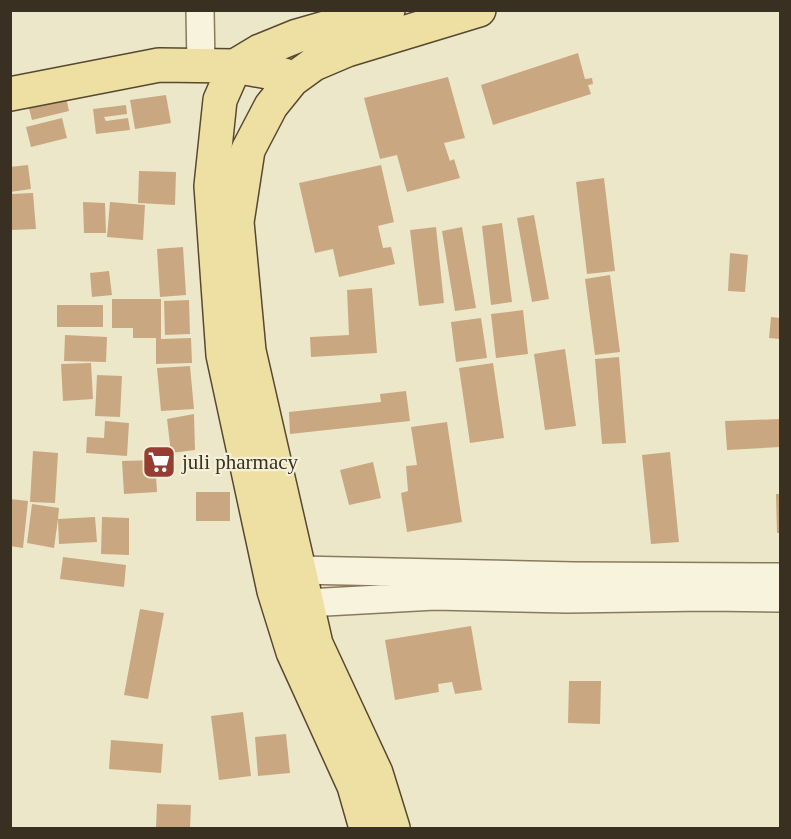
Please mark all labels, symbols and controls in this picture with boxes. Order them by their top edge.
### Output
supermarket icon: juli pharmacy [141,444,177,480]
place label: juli pharmacy [181,450,299,474]

